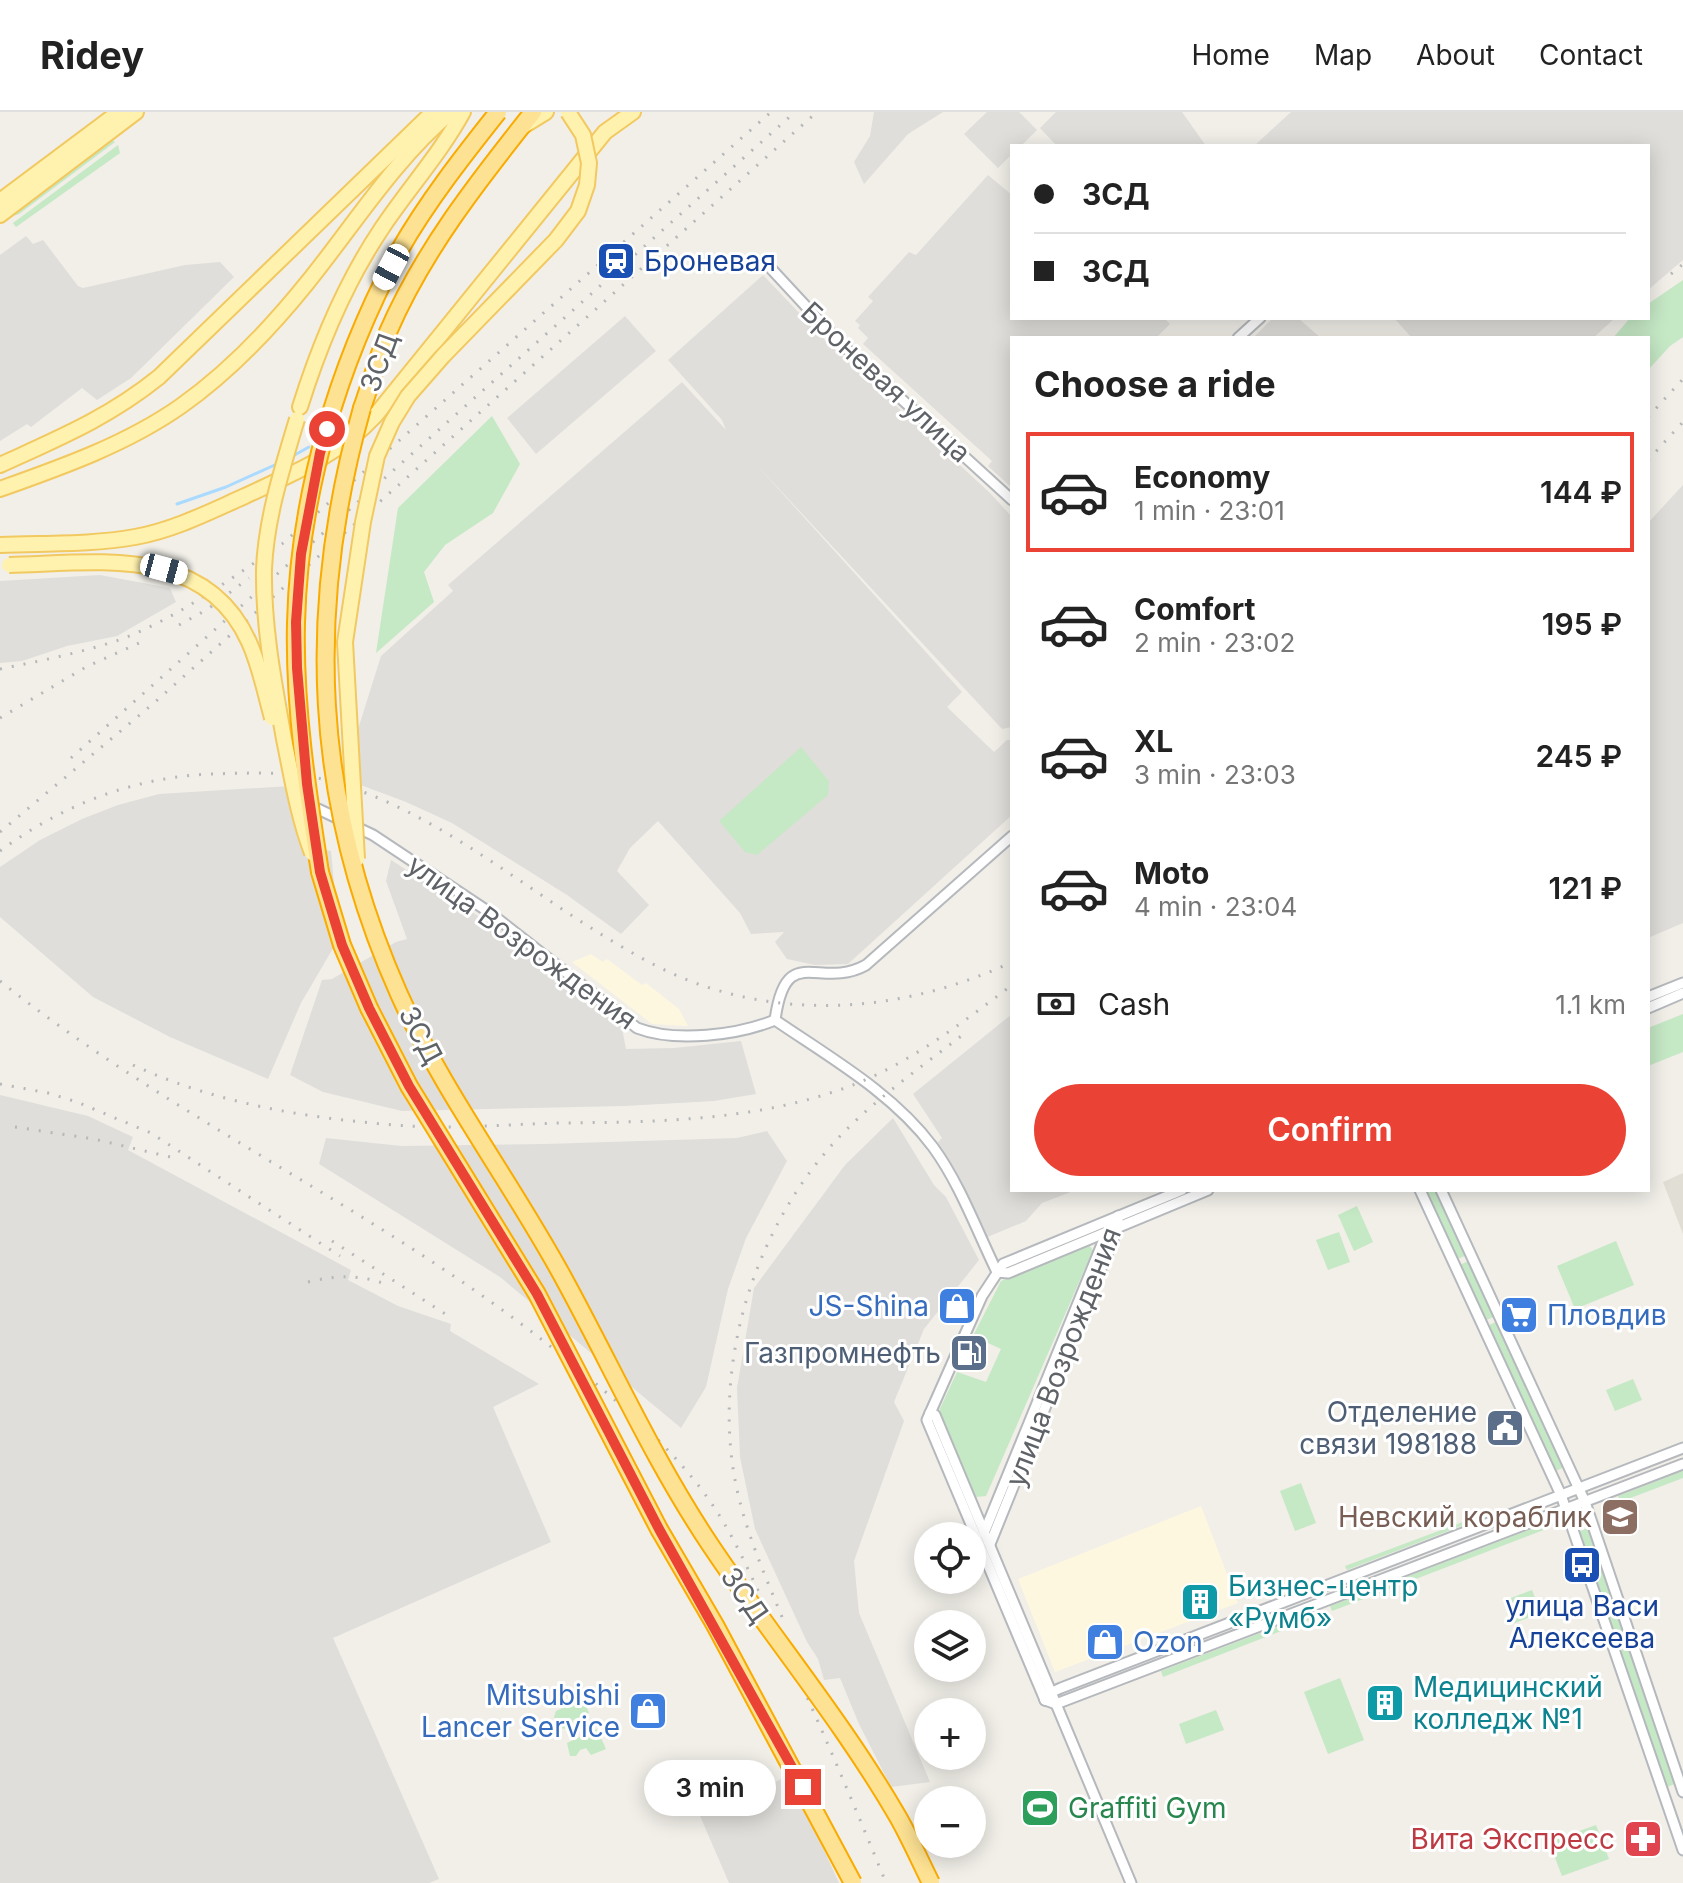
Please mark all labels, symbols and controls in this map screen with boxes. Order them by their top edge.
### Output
text: Ridey [40,32,144,78]
text: Home [1191,38,1270,72]
text: Map [1314,38,1372,72]
text: About [1416,38,1495,72]
text: Contact [1539,38,1643,72]
text: ЗСД [1082,176,1150,212]
car [369,240,413,294]
station icon: Броневая [595,240,637,282]
place label: Броневая [644,244,776,278]
text: ЗСД [1082,253,1150,289]
street label: Броневая улица [794,295,978,469]
street label: ЗСД [353,328,405,396]
text: Choose a ride [1034,362,1276,406]
route start [309,411,345,447]
icon: car [1038,456,1110,528]
text: Economy [1134,459,1270,495]
text: 144 ₽ [1540,474,1622,510]
text: 1 min · 23:01 [1134,495,1285,526]
car [138,551,190,587]
icon: car [1038,588,1110,660]
text: Comfort [1134,591,1255,627]
text: 195 ₽ [1542,606,1622,642]
text: 2 min · 23:02 [1134,627,1295,658]
icon: car [1038,720,1110,792]
text: XL [1134,723,1173,759]
text: 245 ₽ [1536,738,1622,774]
text: 3 min · 23:03 [1134,759,1296,790]
street label: улица Возрождения [401,847,643,1037]
icon: car [1038,852,1110,924]
text: Moto [1134,855,1209,891]
text: 121 ₽ [1549,870,1622,906]
text: 4 min · 23:04 [1134,891,1297,922]
icon: cash [1034,982,1078,1026]
text: Cash [1098,986,1170,1022]
text: 1.1 km [1555,989,1626,1020]
street label: ЗСД [392,1000,450,1070]
button: Confirm [1034,1084,1626,1176]
street label: улица Возрождения [998,1223,1128,1491]
shop icon: JS-Shina [936,1285,978,1327]
place label: JS-Shina [809,1289,929,1323]
supermarket icon: Пловдив [1498,1294,1540,1336]
place label: Пловдив [1547,1298,1666,1332]
fuel station icon: Газпромнефть [948,1332,990,1374]
place label: Газпромнефть [744,1336,941,1370]
place label: Отделение связи 198188 [1299,1395,1477,1461]
public building icon: Отделение связи 198188 [1484,1407,1526,1449]
school or university icon: Невский кораблик [1599,1496,1641,1538]
place label: Невский кораблик [1338,1500,1592,1534]
map controls [914,1522,986,1858]
button: locate [914,1522,986,1594]
bus stop icon: улица Васи Алексеева [1561,1544,1603,1586]
street label: ЗСД [714,1560,776,1630]
place label: Бизнес-центр «Румб» [1228,1569,1418,1635]
building icon: Бизнес-центр «Румб» [1179,1581,1221,1623]
place label: улица Васи Алексеева [1505,1589,1659,1655]
button: layers [914,1610,986,1682]
shop icon: Ozon [1084,1621,1126,1663]
place label: Ozon [1133,1625,1203,1659]
place label: Медицинский колледж №1 [1413,1670,1603,1736]
place label: Mitsubishi Lancer Service [421,1678,620,1744]
building icon: Медицинский колледж №1 [1364,1682,1406,1724]
shop icon: Mitsubishi Lancer Service [627,1690,669,1732]
button: + [914,1698,986,1770]
callout: 3 min [643,1759,775,1815]
route end [785,1769,821,1805]
text: 3 min [675,1772,745,1803]
button: − [914,1786,986,1858]
sports icon: Graffiti Gym [1019,1787,1061,1829]
place label: Graffiti Gym [1068,1791,1227,1825]
pharmacy icon: Вита Экспресс [1622,1818,1664,1860]
place label: Вита Экспресс [1411,1822,1615,1856]

